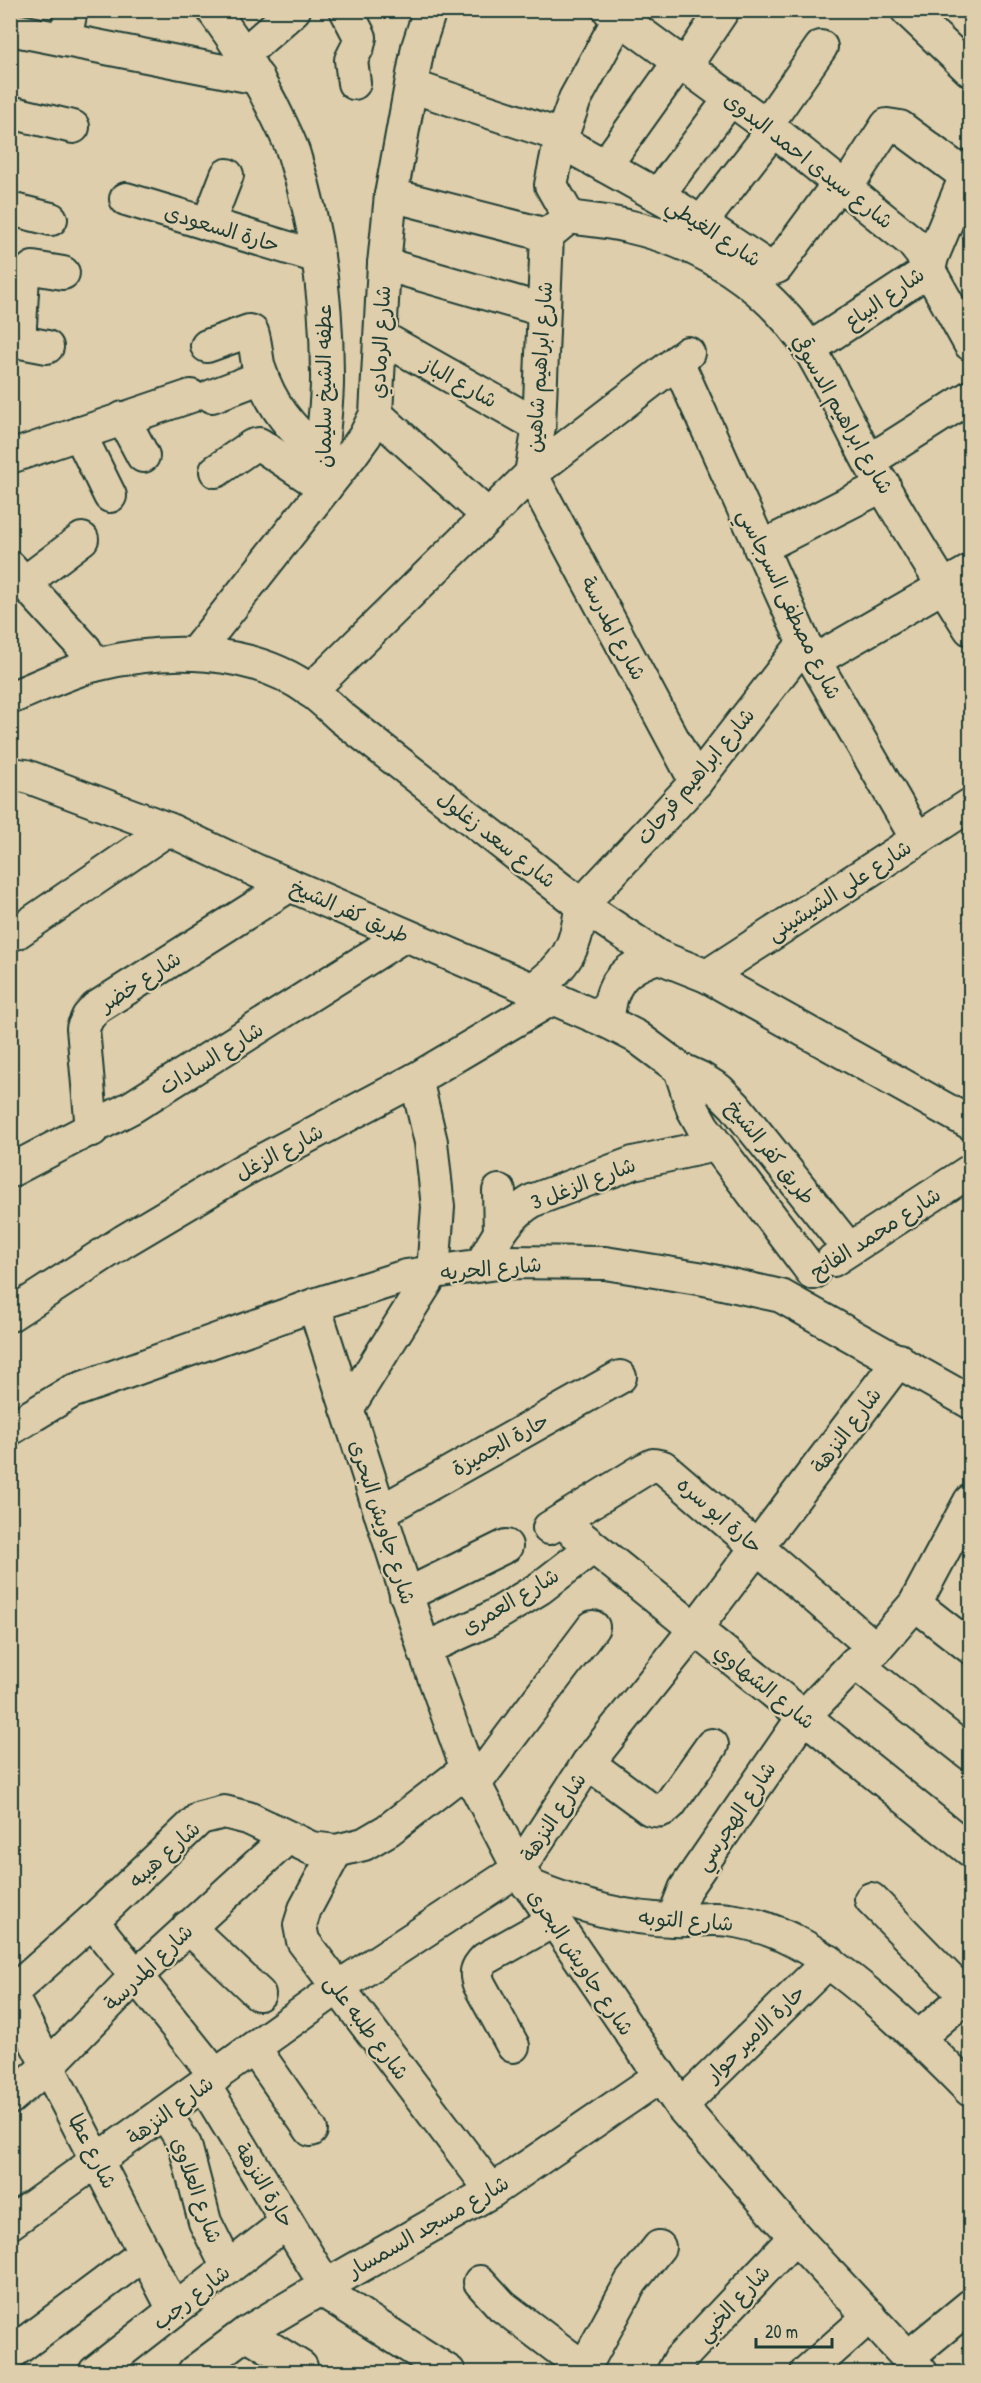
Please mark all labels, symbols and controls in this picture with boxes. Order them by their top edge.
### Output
street label: شارع سيدى احمد البدوى [718,85,900,236]
street label: شارع الغيطي [658,190,767,278]
street label: حارة السعودى [161,197,283,259]
street label: شارع البياع [838,260,931,337]
street label: شارع ابراهيم شاهين [519,280,561,454]
street label: شارع الرمادي [363,285,398,399]
street label: عطفه الشيخ سليمان [309,304,338,468]
street label: شارع ابراهيم الدسوقي [784,329,901,500]
street label: شارع الباز [415,349,503,415]
street label: شارع مصطفى السرجاسي [727,504,849,707]
street label: شارع المدرسة [574,571,654,686]
street label: شارع ابراهيم فرحات [629,701,763,852]
street label: شارع سعد زغلول [431,783,562,895]
street label: شارع على الشيشينى [761,832,917,948]
street label: طريق كفر الشيخ [286,872,414,950]
street label: شارع خضر [92,944,187,1020]
street label: شارع السادات [153,1014,269,1102]
street label: طريق كفر الشيخ [720,1093,822,1211]
street label: شارع الزغل [230,1117,329,1188]
street label: شارع الزغل 3 [526,1150,640,1217]
street label: شارع محمد الفاتح [804,1180,947,1287]
street label: شارع الحريه [439,1249,543,1288]
street label: شارع النزهة [804,1381,889,1480]
street label: حارة الجميزة [446,1405,554,1483]
street label: شارع جاويش البحرى [342,1436,423,1608]
street label: حارة ابو سره [671,1470,769,1560]
street label: شارع العمرى [456,1560,565,1642]
street label: شارع الشهاوي [708,1636,822,1736]
street label: شارع الهجرسي [688,1755,787,1879]
street label: شارع النزهة [513,1767,594,1868]
street label: شارع هيبه [122,1814,207,1895]
street label: شارع جاويش البحرى [520,1883,641,2042]
street label: شارع التوبه [637,1902,735,1939]
street label: شارع المدرسة [97,1917,200,2018]
street label: شارع طلبه على [317,1968,416,2086]
street label: حارة الامير حوار [697,1978,811,2089]
street label: شارع النزهة [121,2069,220,2152]
street label: شارع عطا [61,2108,124,2194]
street label: شارع العلاوي [163,2133,230,2247]
street label: حارة النزهة [228,2137,302,2233]
street label: شارع مسجد السمسار [340,2168,515,2286]
street label: شارع رجب [146,2257,236,2337]
street label: شارع الخبي [690,2258,780,2351]
scale bar [756,2311,832,2349]
text: 20 m [765,2319,798,2344]

